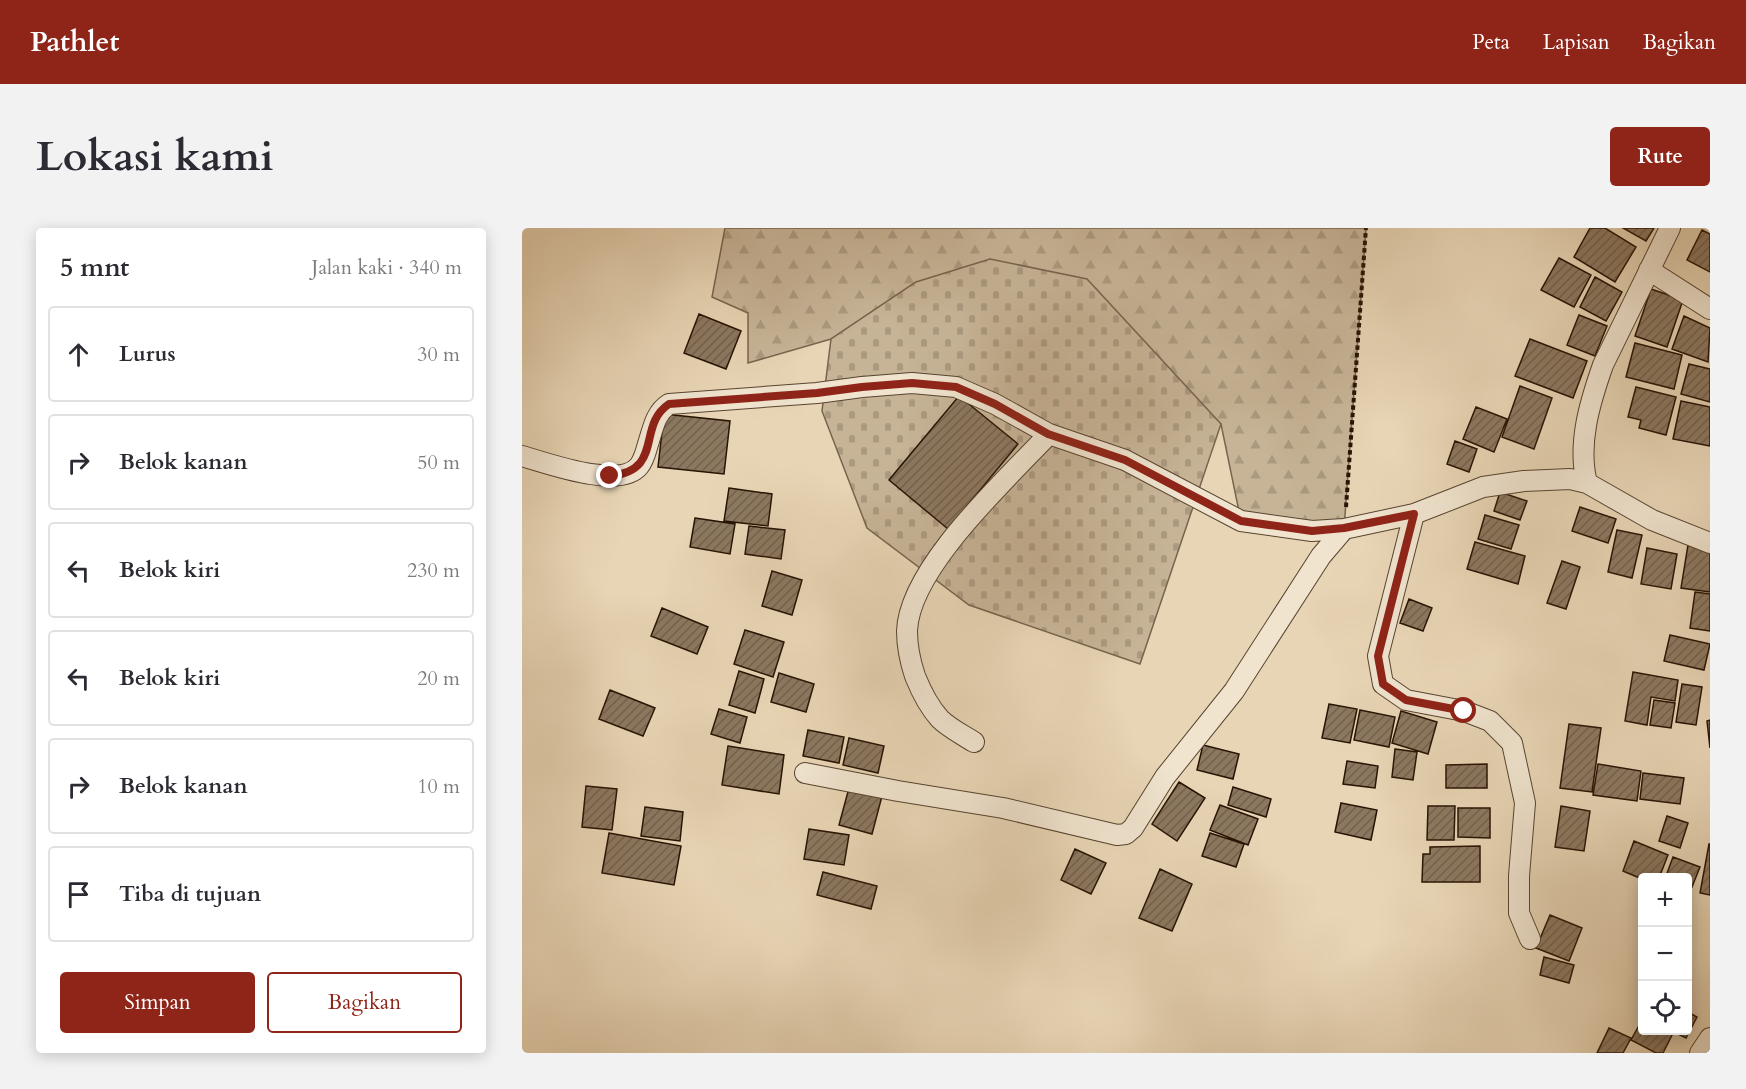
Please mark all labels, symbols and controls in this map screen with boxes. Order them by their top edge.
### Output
text: Pathlet [30,23,119,61]
text: Peta [1472,28,1510,57]
text: Lapisan [1543,28,1610,57]
text: Bagikan [1643,28,1716,57]
button: Rute [1610,127,1710,186]
text: Lokasi kami [36,128,274,185]
text: 5 mnt [60,250,129,285]
text: Jalan kaki · 340 m [312,254,462,281]
icon: ahead [62,338,95,371]
text: Lurus [119,339,176,369]
text: 30 m [417,341,460,368]
icon: right [62,446,95,479]
text: Belok kanan [119,447,248,477]
text: 50 m [417,449,460,476]
route end [596,462,622,488]
icon: left [62,554,95,587]
text: Belok kiri [119,555,220,585]
text: 230 m [407,557,460,584]
icon: left [62,662,95,695]
text: Belok kiri [119,663,220,693]
text: 20 m [417,665,460,692]
route start [1450,697,1476,723]
icon: right [62,770,95,803]
text: Belok kanan [119,771,248,801]
text: 10 m [417,773,460,800]
map controls [1638,873,1692,1035]
button: + [1638,873,1692,927]
icon: arrive [62,878,95,911]
text: Tiba di tujuan [119,879,261,909]
button: − [1638,927,1692,981]
button: Simpan [60,972,255,1033]
button: Bagikan [267,972,462,1033]
button: locate [1638,981,1692,1035]

